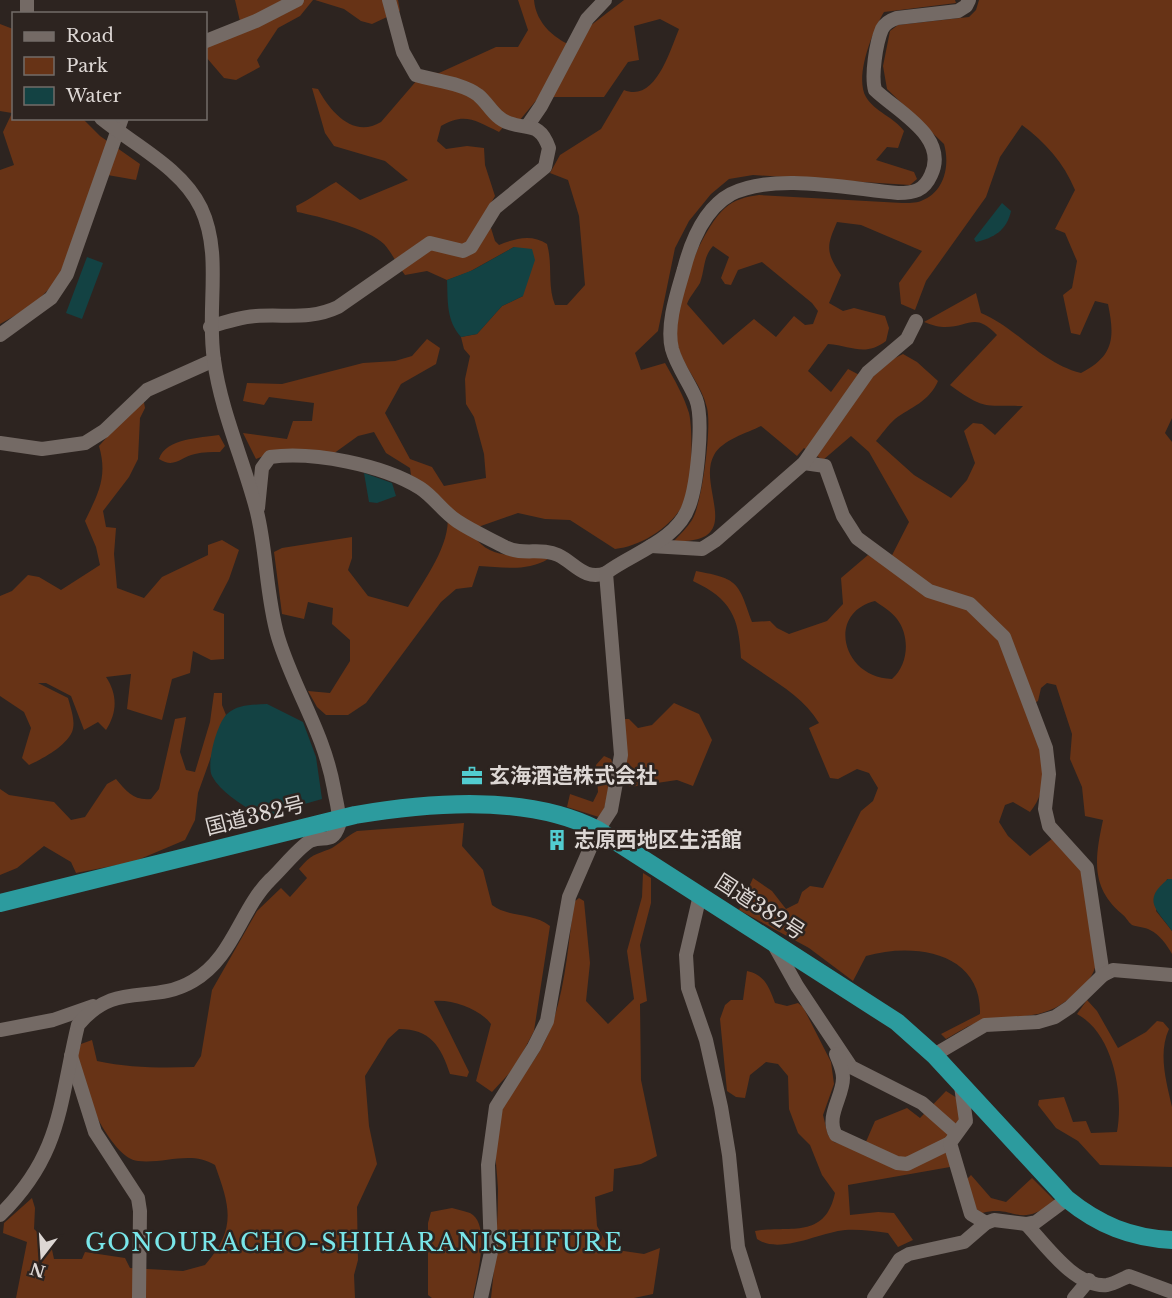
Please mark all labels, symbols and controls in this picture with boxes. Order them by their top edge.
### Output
legend [12,12,207,120]
text: Road [66,25,114,47]
text: Park [66,55,108,77]
text: Water [65,85,122,107]
place label: 玄海酒造株式会社 [489,763,657,789]
office icon: 玄海酒造株式会社 [460,764,484,788]
street label: 国道382号 [203,791,307,841]
place label: 志原西地区生活館 [574,827,742,853]
building icon: 志原西地区生活館 [545,828,569,852]
street label: 国道382号 [710,868,810,946]
north arrow [12,1226,72,1286]
district label: GONOURACHO-SHIHARANISHIFURE [85,1228,623,1257]
text: N [27,1259,48,1282]

